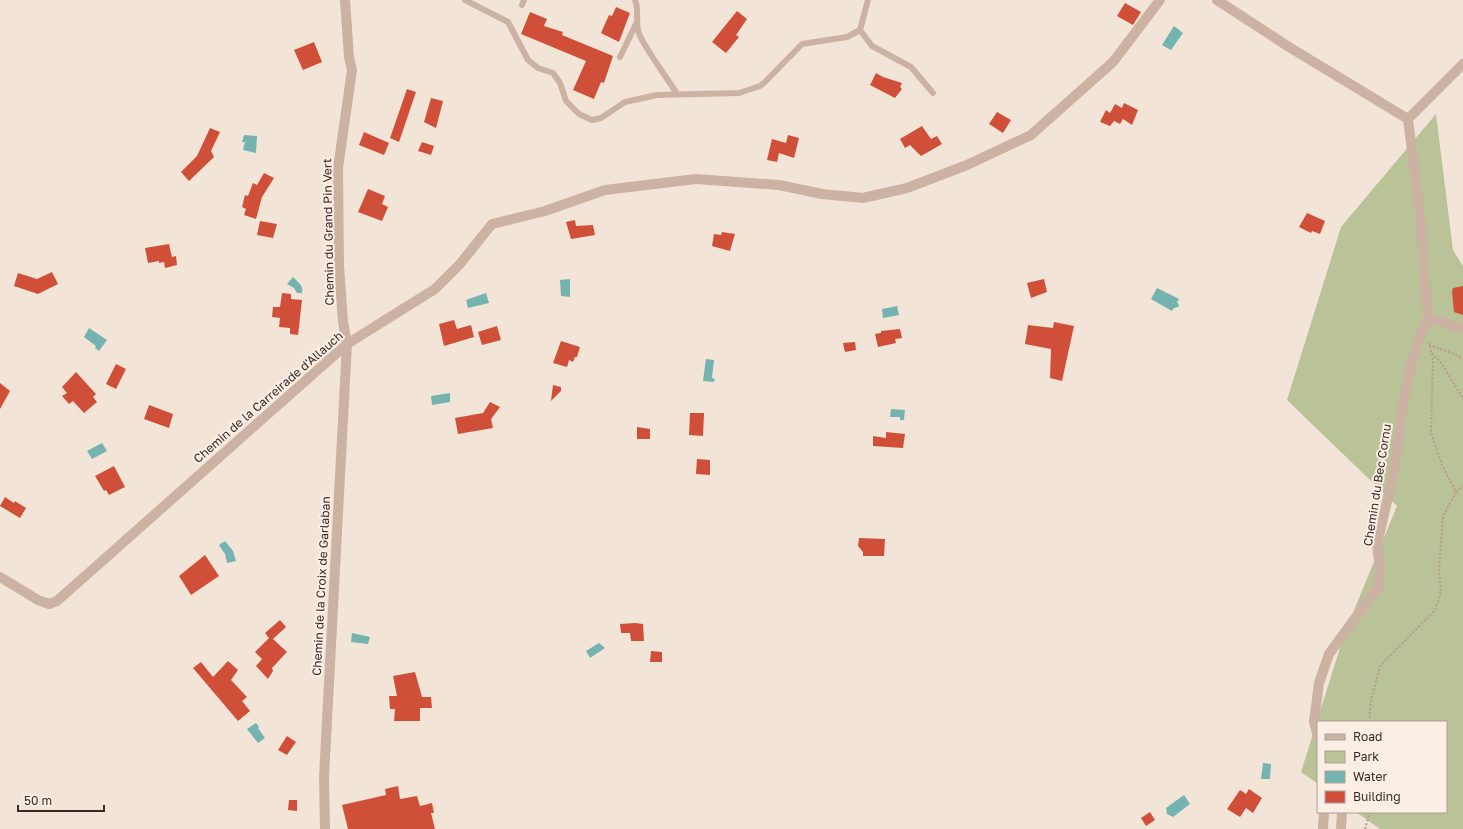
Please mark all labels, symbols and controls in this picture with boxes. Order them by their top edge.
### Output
street label: Chemin du Grand Pin Vert [319,158,337,306]
street label: Chemin de la Carreirade d'Allauch [190,328,346,466]
street label: Chemin du Bec Cornu [1360,423,1394,547]
street label: Chemin de la Croix de Garlaban [309,496,333,676]
legend [1317,721,1447,813]
text: Road [1353,729,1382,744]
text: Park [1353,749,1379,764]
text: Water [1353,769,1387,784]
scale bar [18,787,104,813]
text: Building [1353,789,1401,804]
text: 50 m [24,793,52,808]

